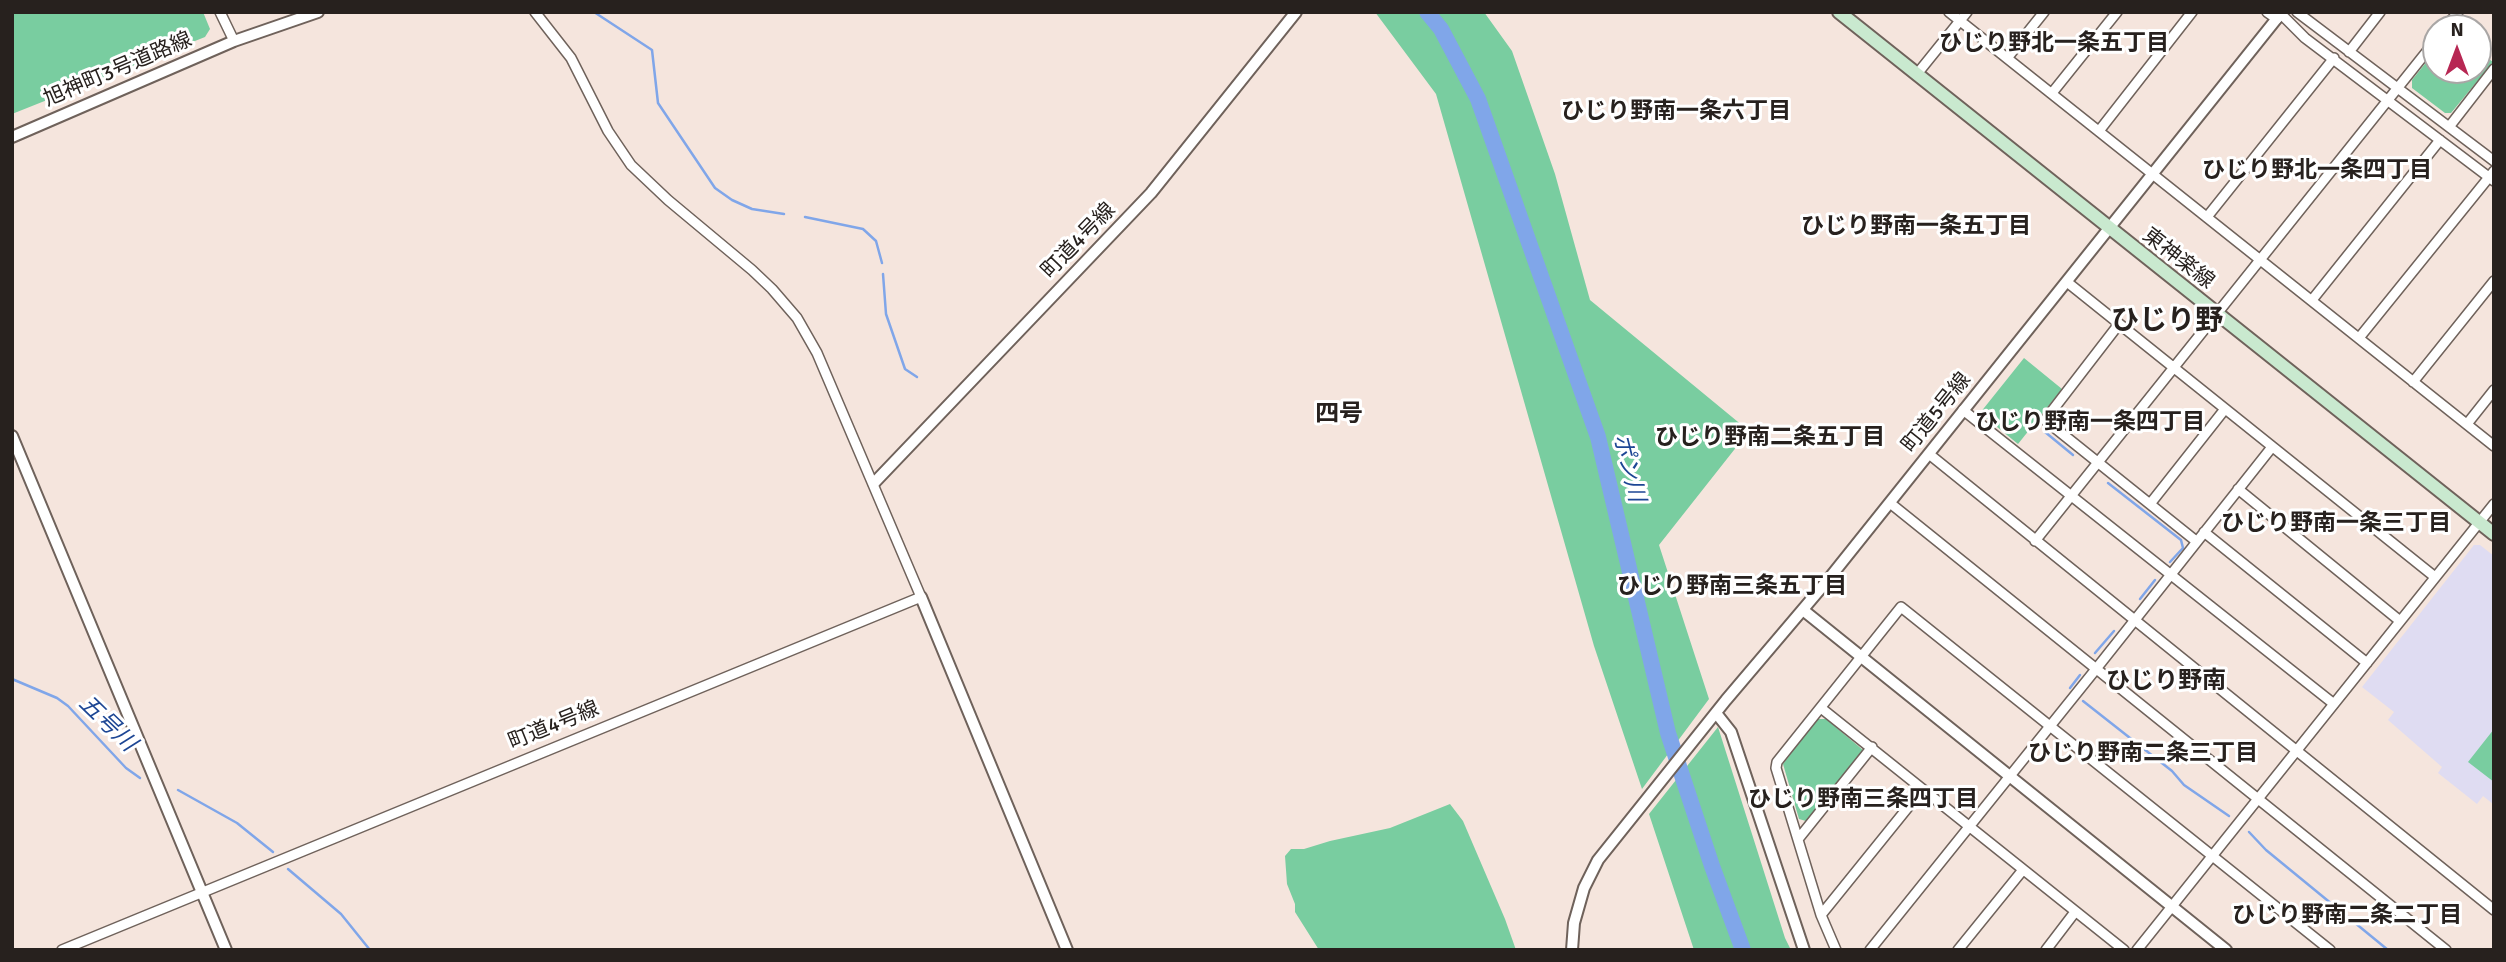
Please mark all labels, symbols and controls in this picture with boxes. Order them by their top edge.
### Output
north arrow [2422,14,2492,84]
text: N [2450,18,2464,42]
street label: 旭神町3号道路線 [40,27,196,113]
district label: ひじり野北一条五丁目 [1939,30,2169,58]
district label: ひじり野南一条六丁目 [1561,98,1791,126]
district label: ひじり野北一条四丁目 [2202,157,2432,185]
street label: 町道4号線 [1037,198,1121,284]
district label: ひじり野南一条五丁目 [1801,213,2031,241]
street label: 東神楽線 [2137,223,2219,295]
district label: ひじり野 [2111,305,2223,339]
street label: 町道5号線 [1897,368,1977,458]
district label: 四号 [1315,401,1363,429]
district label: ひじり野南一条四丁目 [1975,409,2205,437]
district label: ひじり野南二条五丁目 [1655,424,1885,452]
water label: ポン川 [1606,431,1650,505]
district label: ひじり野南一条三丁目 [2221,510,2451,538]
district label: ひじり野南三条五丁目 [1617,573,1847,601]
district label: ひじり野南 [2106,668,2226,696]
water label: 五号川 [73,690,141,758]
street label: 町道4号線 [505,696,603,756]
district label: ひじり野南二条三丁目 [2028,740,2258,768]
district label: ひじり野南三条四丁目 [1748,786,1978,814]
district label: ひじり野南二条二丁目 [2232,902,2462,930]

